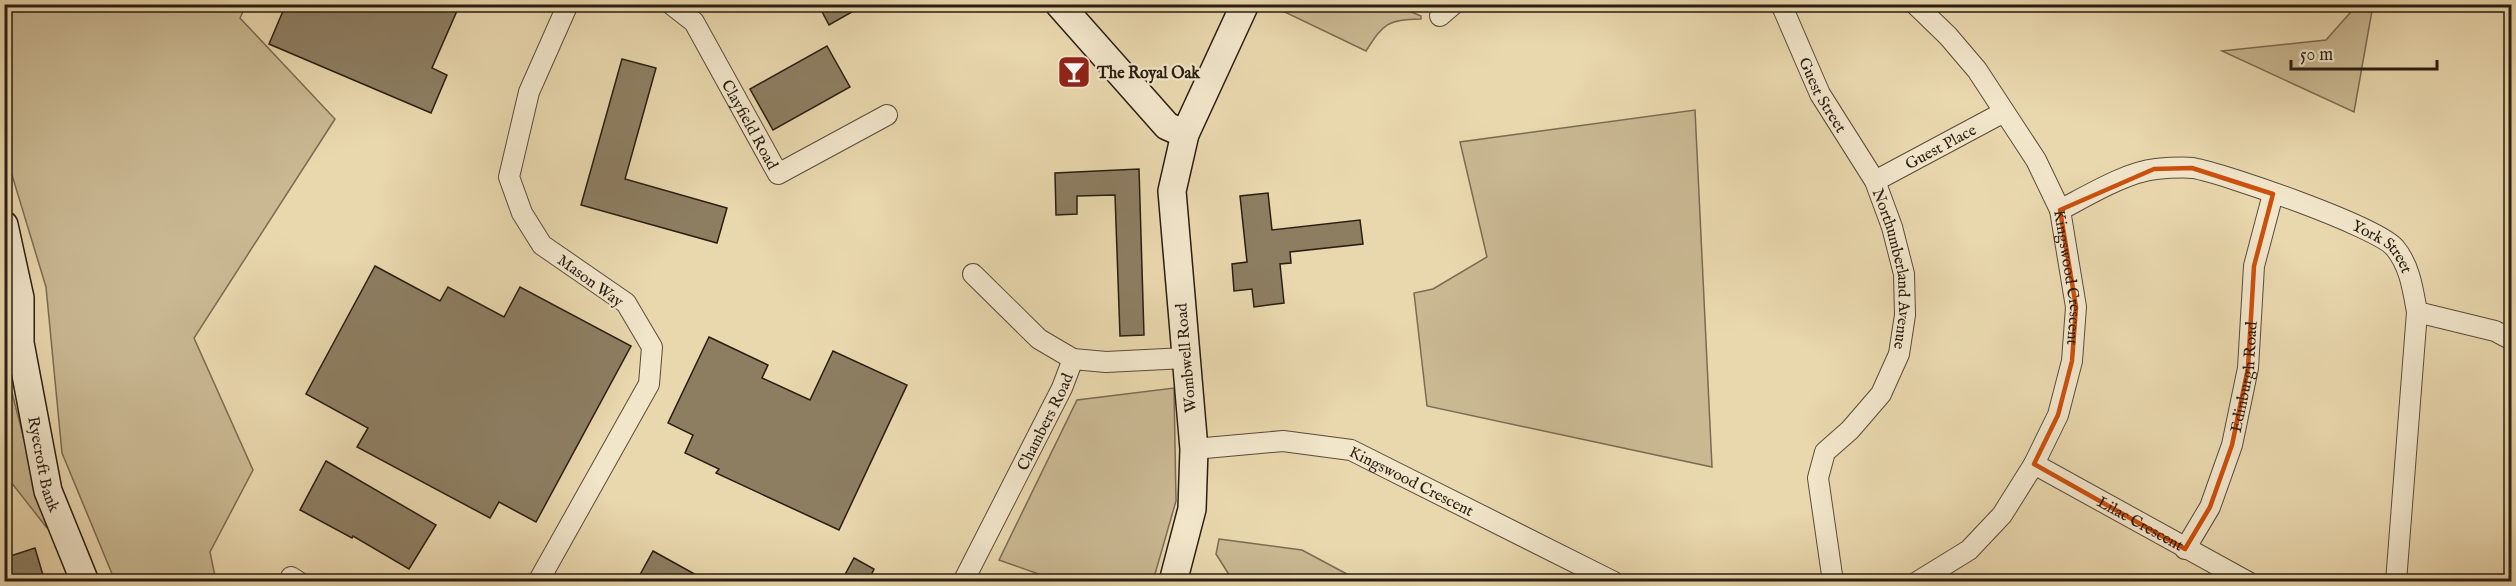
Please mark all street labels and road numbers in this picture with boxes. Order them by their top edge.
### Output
street label: Guest Street [1793,55,1850,137]
street label: Clayfield Road [716,77,782,174]
street label: Guest Place [1902,121,1980,175]
street label: Northumberland Avenue [1867,186,1913,351]
street label: Kingswood Crescent [2048,209,2084,346]
street label: York Street [2348,217,2416,277]
street label: Mason Way [553,251,627,312]
street label: Wombwell Road [1172,302,1202,413]
street label: Edinburgh Road [2227,320,2263,434]
street label: Chambers Road [1014,370,1079,474]
street label: Ryecroft Bank [22,415,64,516]
street label: Kingswood Crescent [1345,443,1477,522]
street label: Lilac Crescent [2093,493,2187,557]

